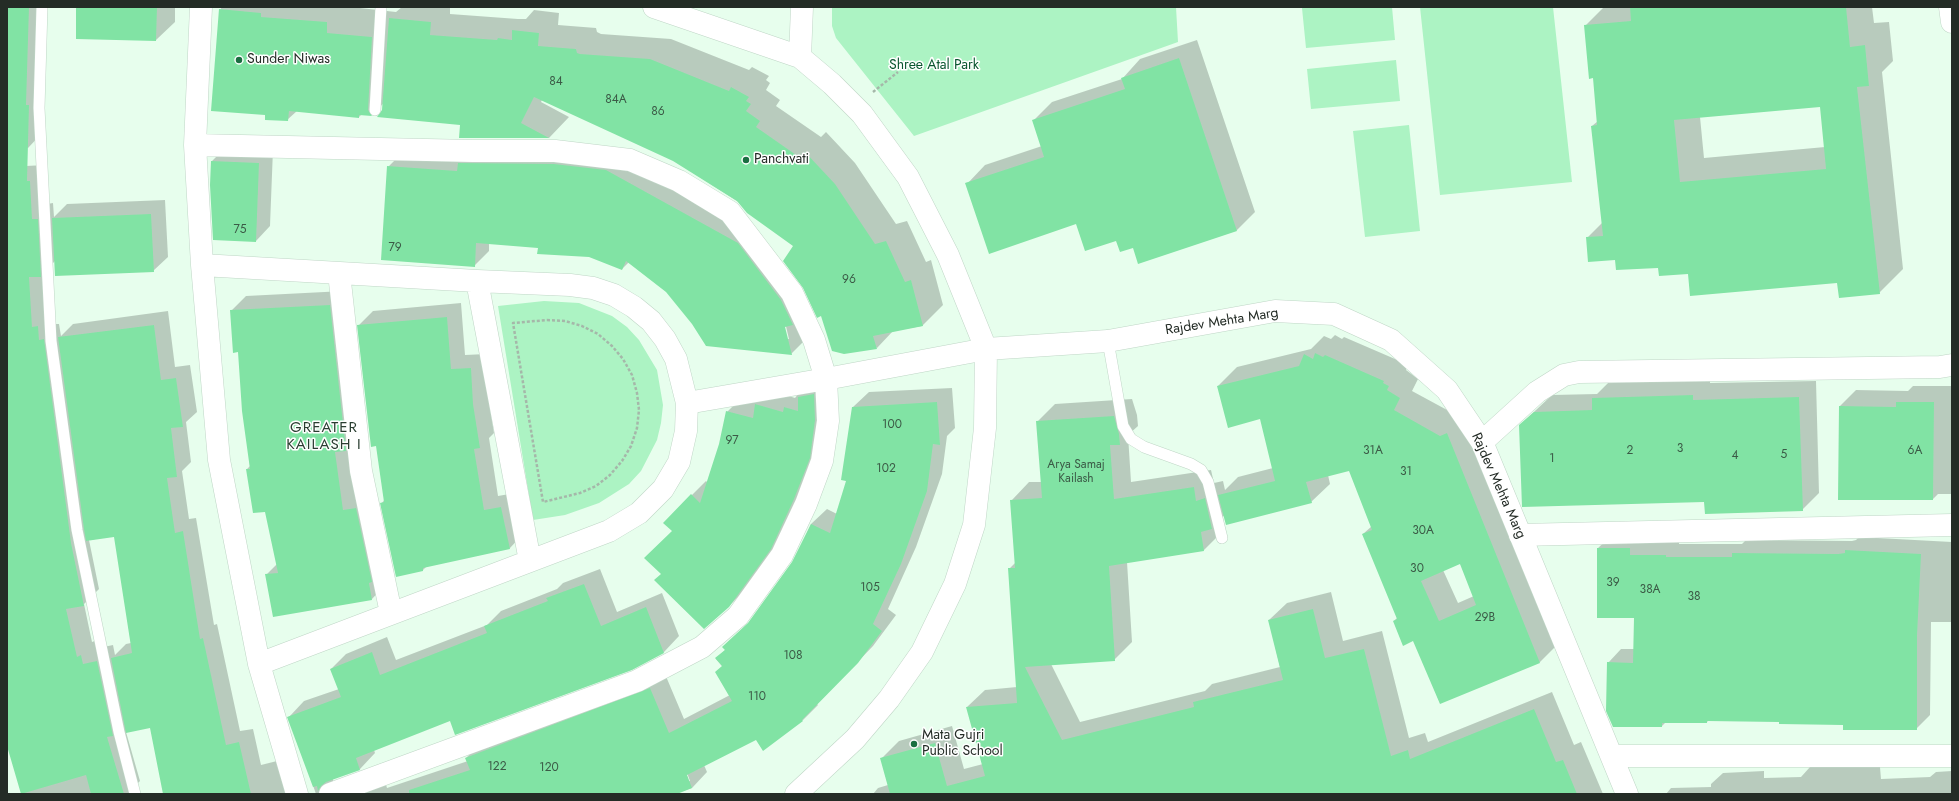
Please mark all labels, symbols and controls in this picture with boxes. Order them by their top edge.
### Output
place label: Sunder Niwas [247,52,330,68]
marker: Sunder Niwas [234,55,244,65]
park label: Shree Atal Park [889,58,979,74]
house number: 84 [549,75,563,89]
house number: 84A [605,93,627,107]
house number: 86 [651,105,665,119]
place label: Panchvati [754,152,809,168]
marker: Panchvati [741,155,751,165]
house number: 75 [233,223,247,237]
house number: 79 [388,241,402,255]
house number: 96 [842,273,856,287]
street label: Rajdev Mehta Marg [1164,305,1280,339]
house number: 100 [882,418,902,432]
district label: GREATER KAILASH I [286,419,362,454]
street label: Rajdev Mehta Marg [1467,430,1529,542]
house number: 97 [726,434,738,448]
house number: 3 [1677,442,1683,456]
house number: 31A [1363,444,1383,458]
house number: 2 [1627,444,1633,458]
house number: 6A [1908,444,1922,458]
house number: 5 [1781,448,1787,462]
house number: 4 [1732,449,1738,463]
house number: 1 [1549,452,1555,466]
house number: Arya Samaj Kailash [1047,458,1105,486]
house number: 102 [876,462,896,476]
house number: 31 [1400,465,1412,479]
house number: 30A [1412,524,1434,538]
house number: 30 [1410,562,1424,576]
house number: 39 [1606,576,1620,590]
house number: 105 [860,581,880,595]
house number: 38A [1640,583,1660,597]
house number: 38 [1687,590,1701,604]
house number: 29B [1475,611,1495,625]
house number: 108 [783,649,803,663]
house number: 110 [748,690,766,704]
place label: Mata Gujri Public School [922,728,1003,760]
marker: Mata Gujri Public School [909,739,919,749]
house number: 122 [487,760,507,774]
house number: 120 [539,761,559,775]

